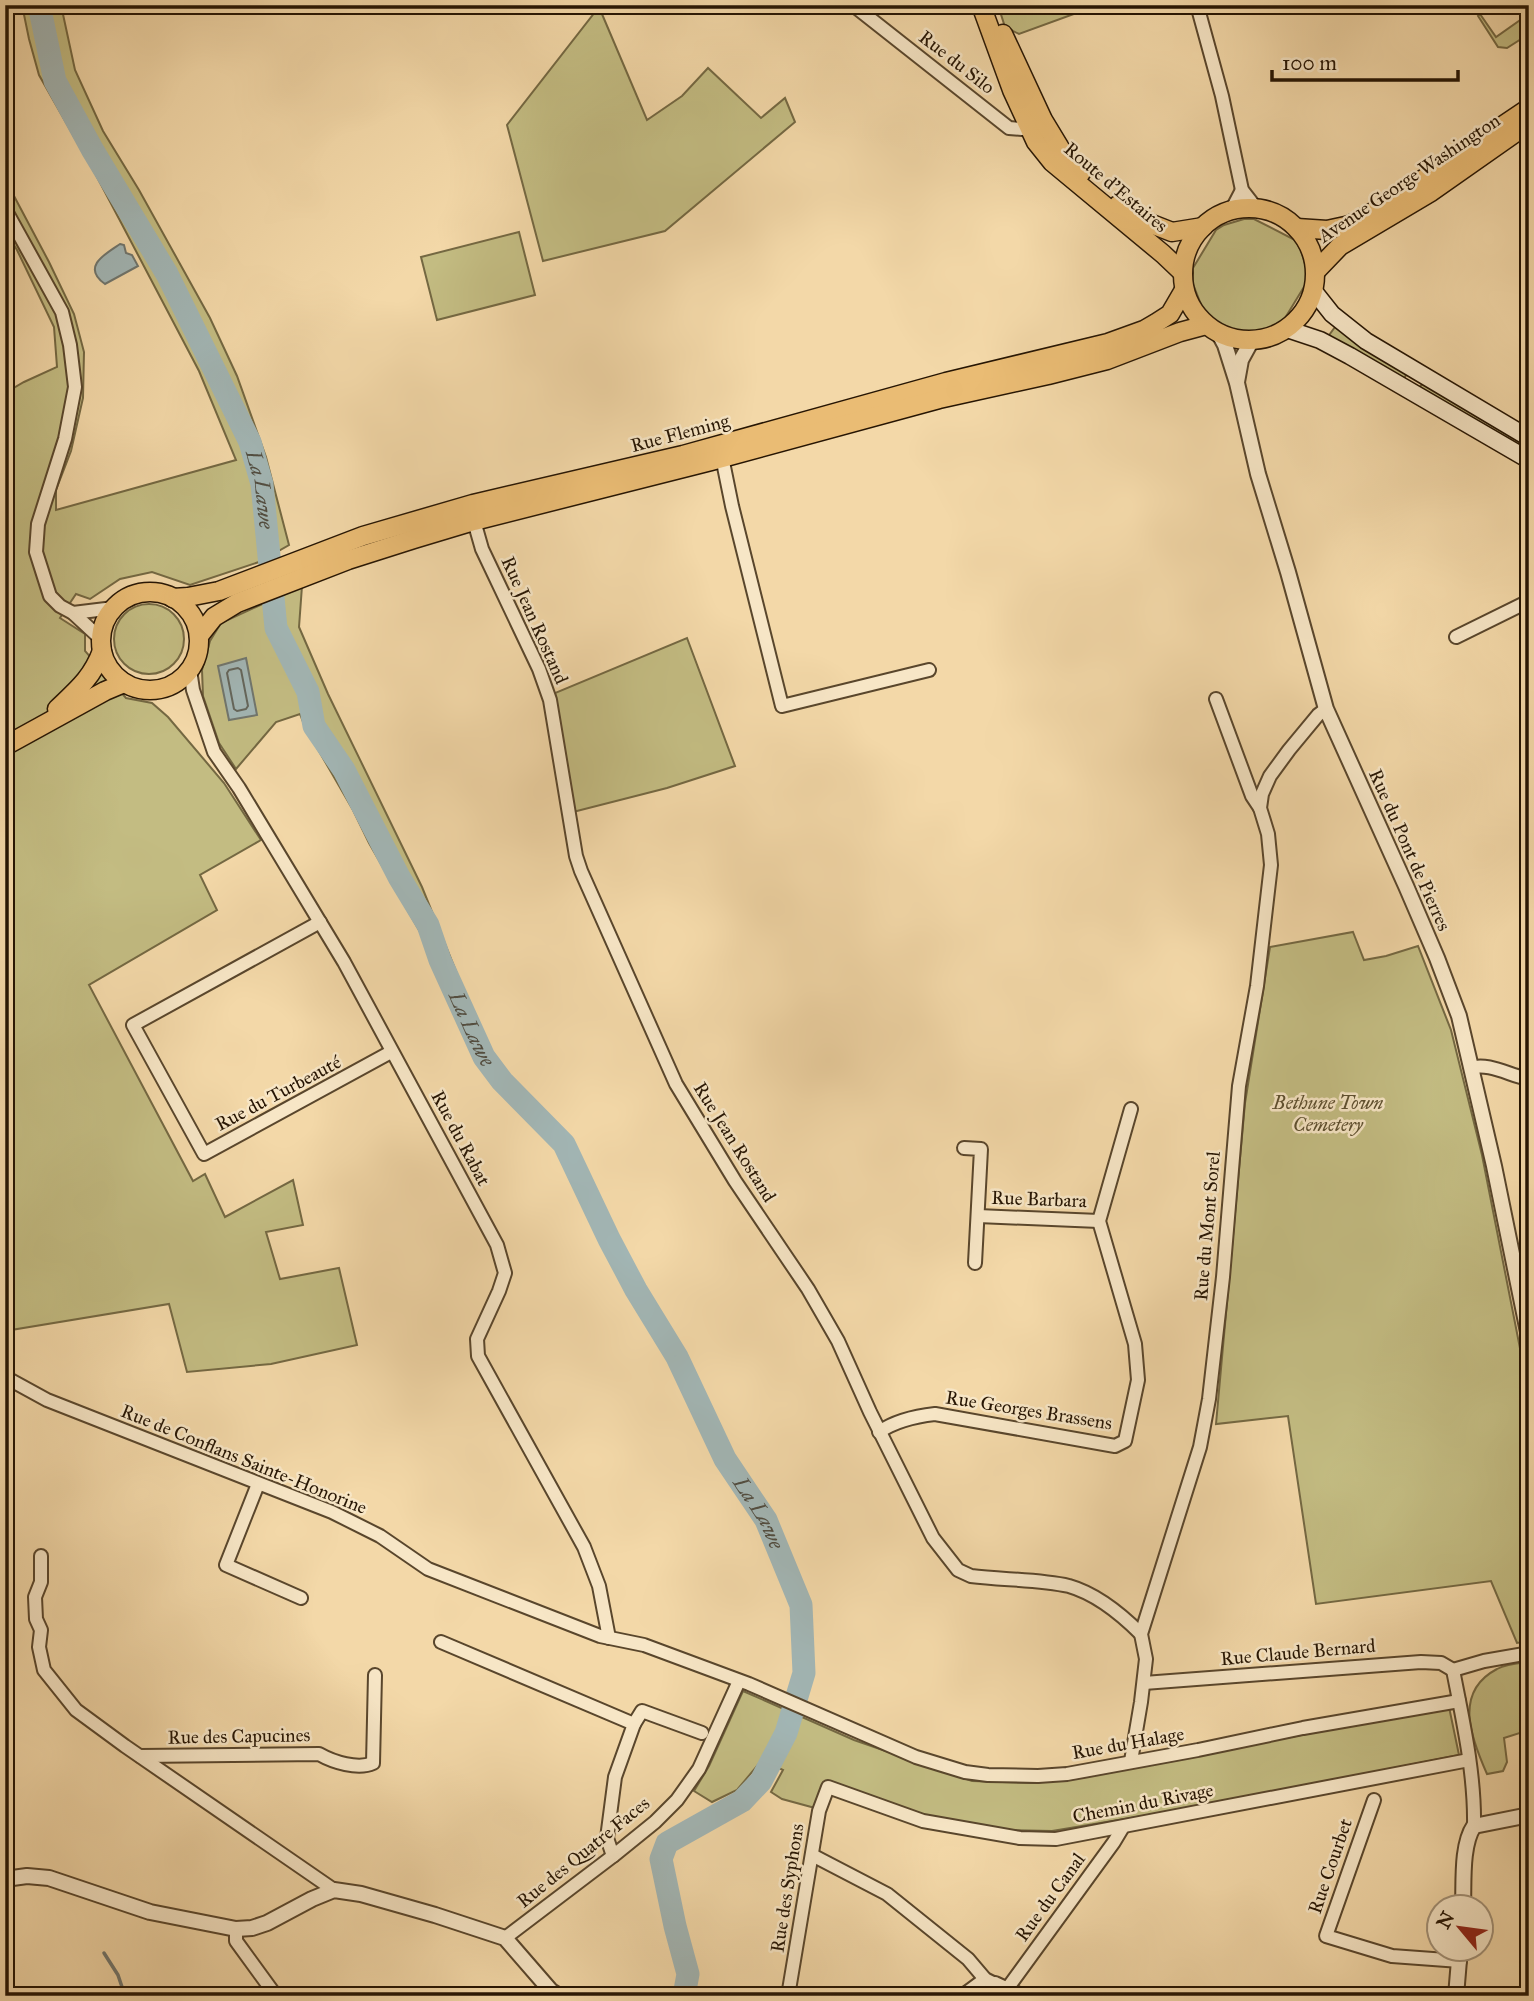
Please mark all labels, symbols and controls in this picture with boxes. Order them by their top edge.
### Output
street label: Rue du Silo [914,25,1000,99]
scale bar [1272,38,1457,82]
text: 100 m [1282,50,1337,76]
street label: Avenue George Washington [1313,109,1505,249]
street label: Route d'Estaires [1059,137,1173,237]
street label: Rue Fleming [628,409,732,458]
water label: La Lawe [240,446,279,531]
street label: Rue Jean Rostand [496,553,574,688]
street label: Rue du Pont de Pierres [1364,766,1456,935]
water label: La Lawe [443,986,501,1073]
street label: Rue du Turbeauté [211,1050,345,1136]
street label: Rue Jean Rostand [688,1078,781,1207]
street label: Rue du Rabat [426,1086,496,1190]
park label: Bethune Town Cemetery [1272,1091,1383,1136]
street label: Rue du Mont Sorel [1189,1150,1225,1302]
street label: Rue Barbara [991,1186,1088,1212]
street label: Rue Georges Brassens [944,1385,1114,1436]
street label: Rue de Conflans Sainte-Honorine [118,1399,370,1519]
water label: La Lawe [727,1471,790,1554]
street label: Rue Claude Bernard [1219,1634,1377,1670]
street label: Rue du Halage [1070,1722,1186,1765]
street label: Rue des Capucines [167,1723,311,1749]
street label: Chemin du Rivage [1071,1778,1216,1829]
street label: Rue des Quatre Faces [512,1791,654,1913]
street label: Rue Courbet [1303,1815,1357,1917]
street label: Rue des Syphons [765,1822,809,1954]
street label: Rue du Canal [1010,1848,1090,1946]
north arrow [1426,1892,1496,1962]
text: N [1432,1907,1460,1933]

